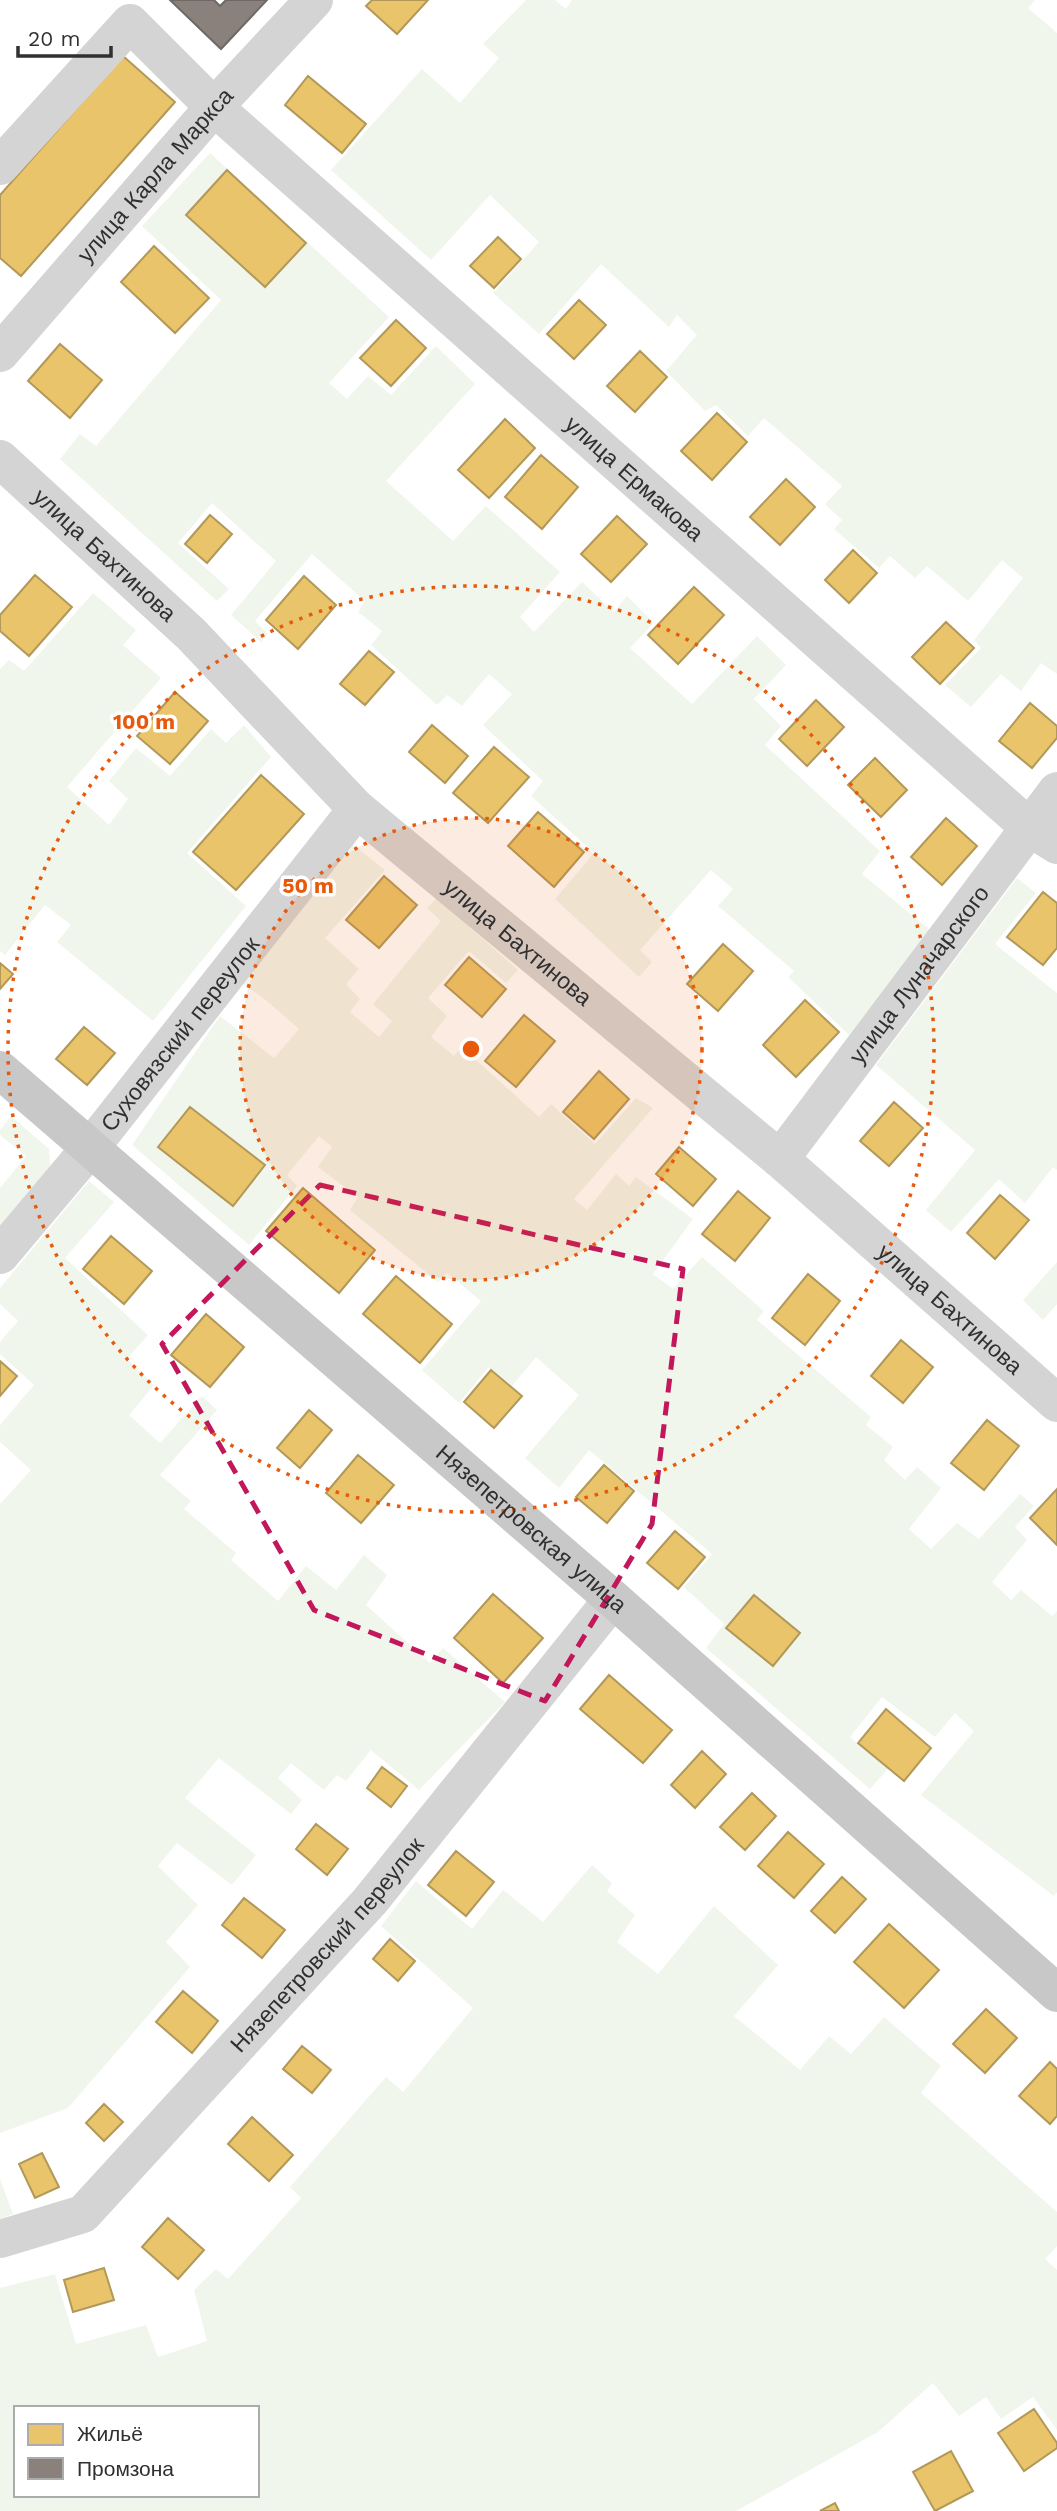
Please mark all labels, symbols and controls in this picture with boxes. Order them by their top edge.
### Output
scale bar [18,14,110,58]
text: 20 m [28,26,80,51]
street label: улица Карла Маркса [72,82,239,268]
street label: улица Ермакова [560,410,709,547]
street label: улица Бахтинова [28,483,182,627]
text: 100 m [113,709,175,734]
text: 50 m [282,873,334,898]
street label: улица Бахтинова [438,873,597,1011]
street label: улица Луначарского [843,880,995,1069]
street label: Суховязский переулок [95,931,265,1137]
centre of rings [459,1037,483,1061]
street label: улица Бахтинова [872,1238,1028,1380]
street label: Нязепетровская улица [431,1439,633,1618]
street label: Нязепетровский переулок [225,1831,430,2058]
legend [14,2406,259,2497]
text: Жильё [77,2421,143,2446]
text: Промзона [77,2456,174,2481]

